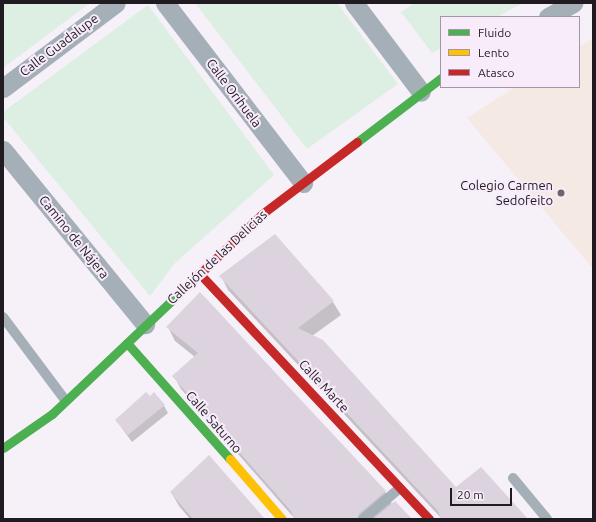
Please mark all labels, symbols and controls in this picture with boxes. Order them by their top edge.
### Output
street label: Calle Guadalupe [17,10,101,80]
legend [440,16,580,88]
text: Fluido [478,26,511,39]
text: Lento [478,46,509,59]
street label: Calle Orihuela [203,56,265,130]
text: Atasco [478,66,514,79]
place label: Colegio Carmen Sedofeito [460,178,553,209]
marker: Colegio Carmen Sedofeito [556,188,566,198]
street label: Camino de Nájera [36,192,112,282]
street label: Callejón de las Delicias [164,207,270,307]
street label: Calle Marte [296,356,352,416]
street label: Calle Saturno [183,388,245,456]
scale bar [452,480,514,506]
text: 20 m [457,488,484,501]

